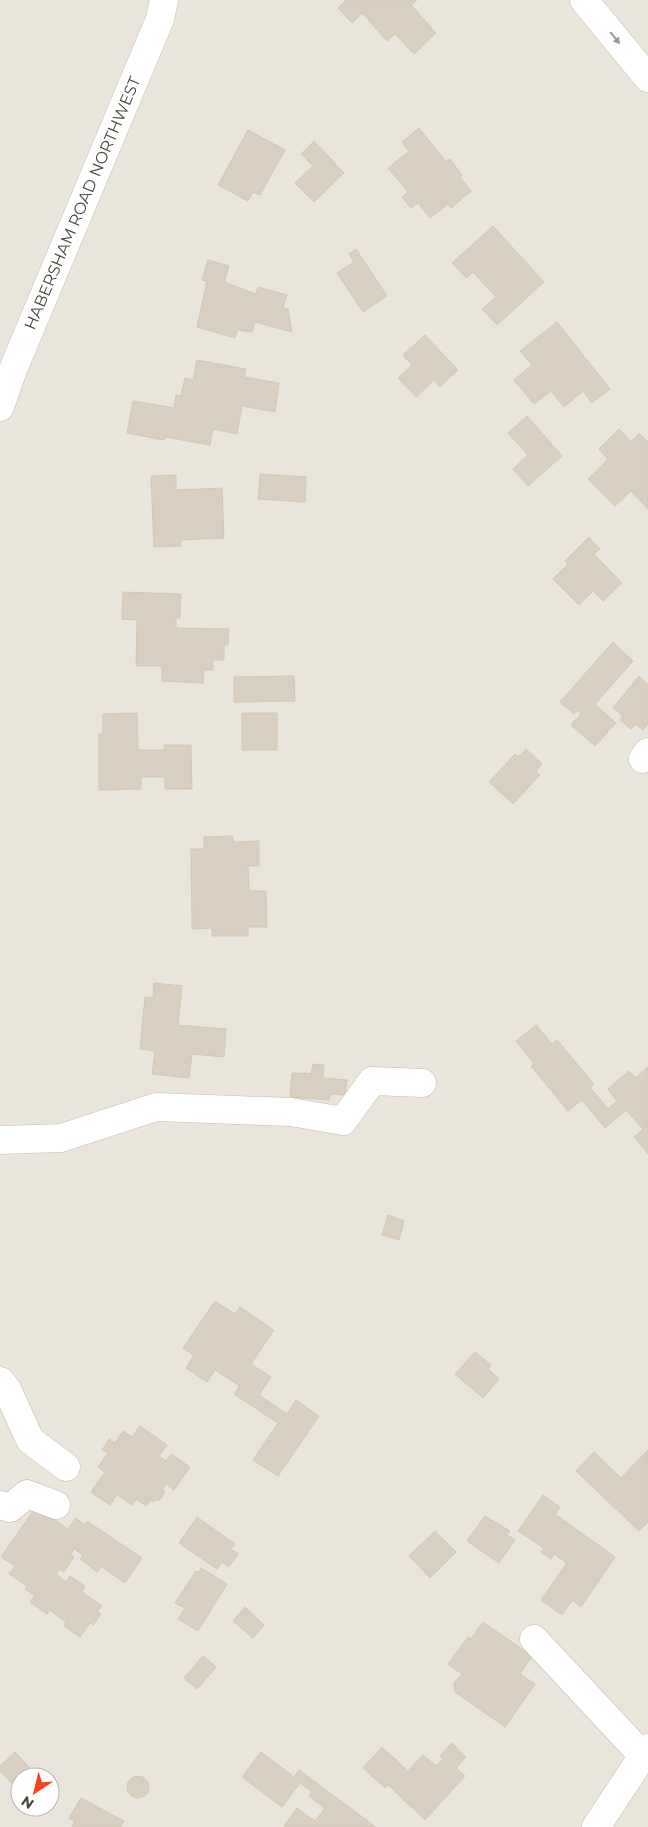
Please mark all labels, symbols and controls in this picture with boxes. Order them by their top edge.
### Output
one-way arrow [610,31,621,44]
street label: HABERSHAM ROAD NORTHWEST [20,73,145,333]
north arrow [10,1767,60,1817]
text: N [18,1792,37,1813]

